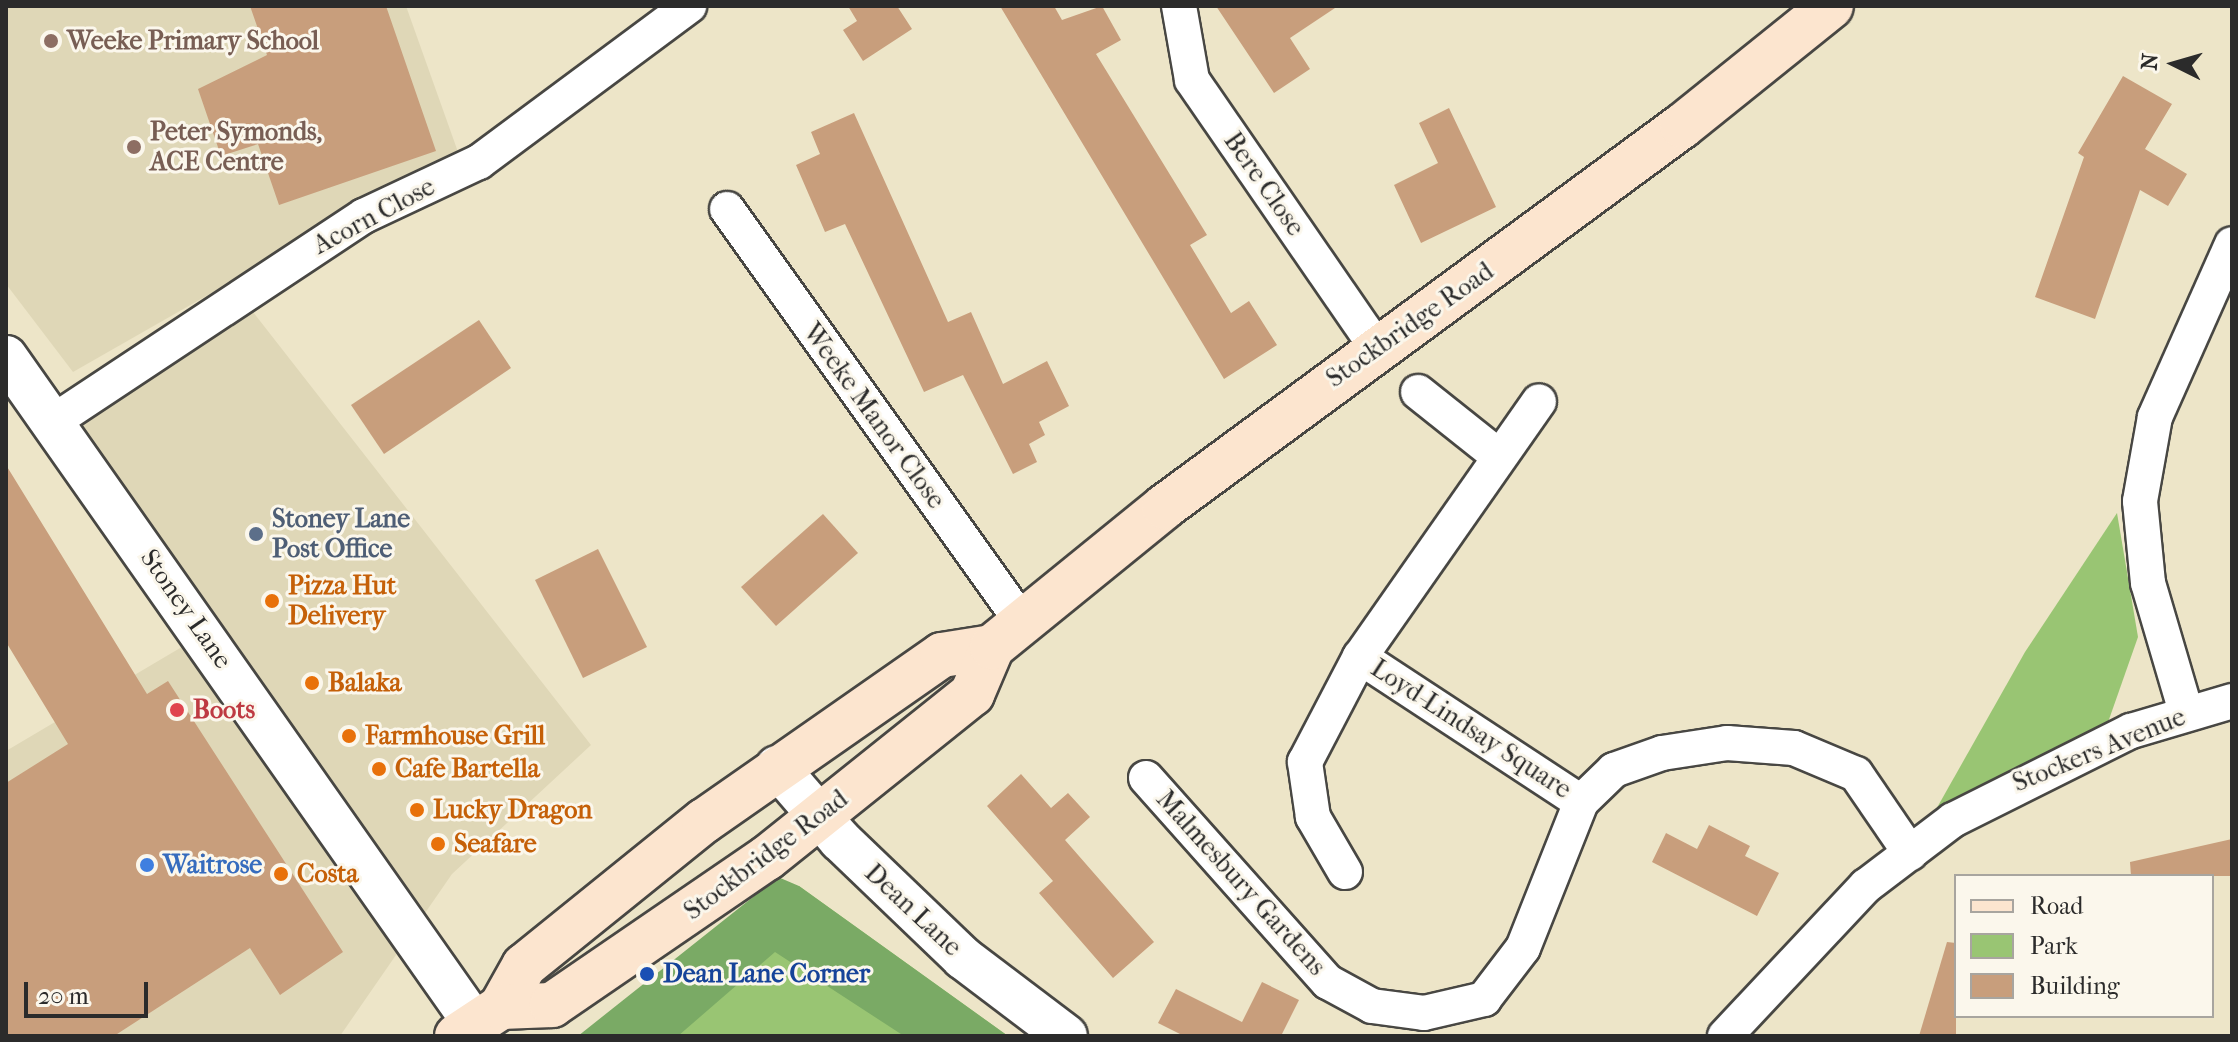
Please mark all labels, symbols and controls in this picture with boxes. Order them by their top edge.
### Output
north arrow [2134,24,2214,104]
place label: Weeke Primary School [67,25,319,57]
marker: Weeke Primary School [42,32,60,50]
text: N [2136,52,2164,71]
place label: Peter Symonds, ACE Centre [150,116,322,178]
street label: Bere Close [1217,126,1311,242]
marker: Peter Symonds, ACE Centre [125,138,143,156]
street label: Acorn Close [308,171,440,261]
street label: Stockbridge Road [1320,256,1500,394]
street label: Weeke Manor Close [796,317,952,515]
place label: Stoney Lane Post Office [272,503,410,564]
marker: Stoney Lane Post Office [247,525,265,543]
street label: Stoney Lane [134,543,238,675]
place label: Pizza Hut Delivery [288,570,396,632]
marker: Pizza Hut Delivery [263,592,281,610]
street label: Loyd-Lindsay Square [1365,653,1577,805]
place label: Balaka [328,667,401,699]
marker: Balaka [303,674,321,692]
place label: Boots [193,694,255,726]
marker: Boots [168,701,186,719]
street label: Stockers Avenue [2008,701,2190,799]
place label: Farmhouse Grill [365,720,545,752]
marker: Farmhouse Grill [340,727,358,745]
place label: Cafe Bartella [395,753,540,785]
marker: Cafe Bartella [370,760,388,778]
street label: Stockbridge Road [678,783,854,927]
street label: Malmesbury Gardens [1150,784,1332,982]
place label: Lucky Dragon [433,794,592,826]
marker: Lucky Dragon [408,801,426,819]
place label: Seafare [454,828,537,860]
marker: Seafare [429,835,447,853]
place label: Waitrose [163,849,262,881]
marker: Waitrose [138,856,156,874]
street label: Dean Lane [858,857,968,963]
place label: Costa [297,858,359,890]
marker: Costa [272,865,290,883]
legend [1954,874,2214,1018]
text: Road [2030,892,2083,920]
text: Park [2030,932,2078,960]
place label: Dean Lane Corner [663,958,870,990]
marker: Dean Lane Corner [638,965,656,983]
scale bar [28,966,152,1016]
text: Building [2030,972,2120,1000]
text: 20 m [38,982,89,1010]

